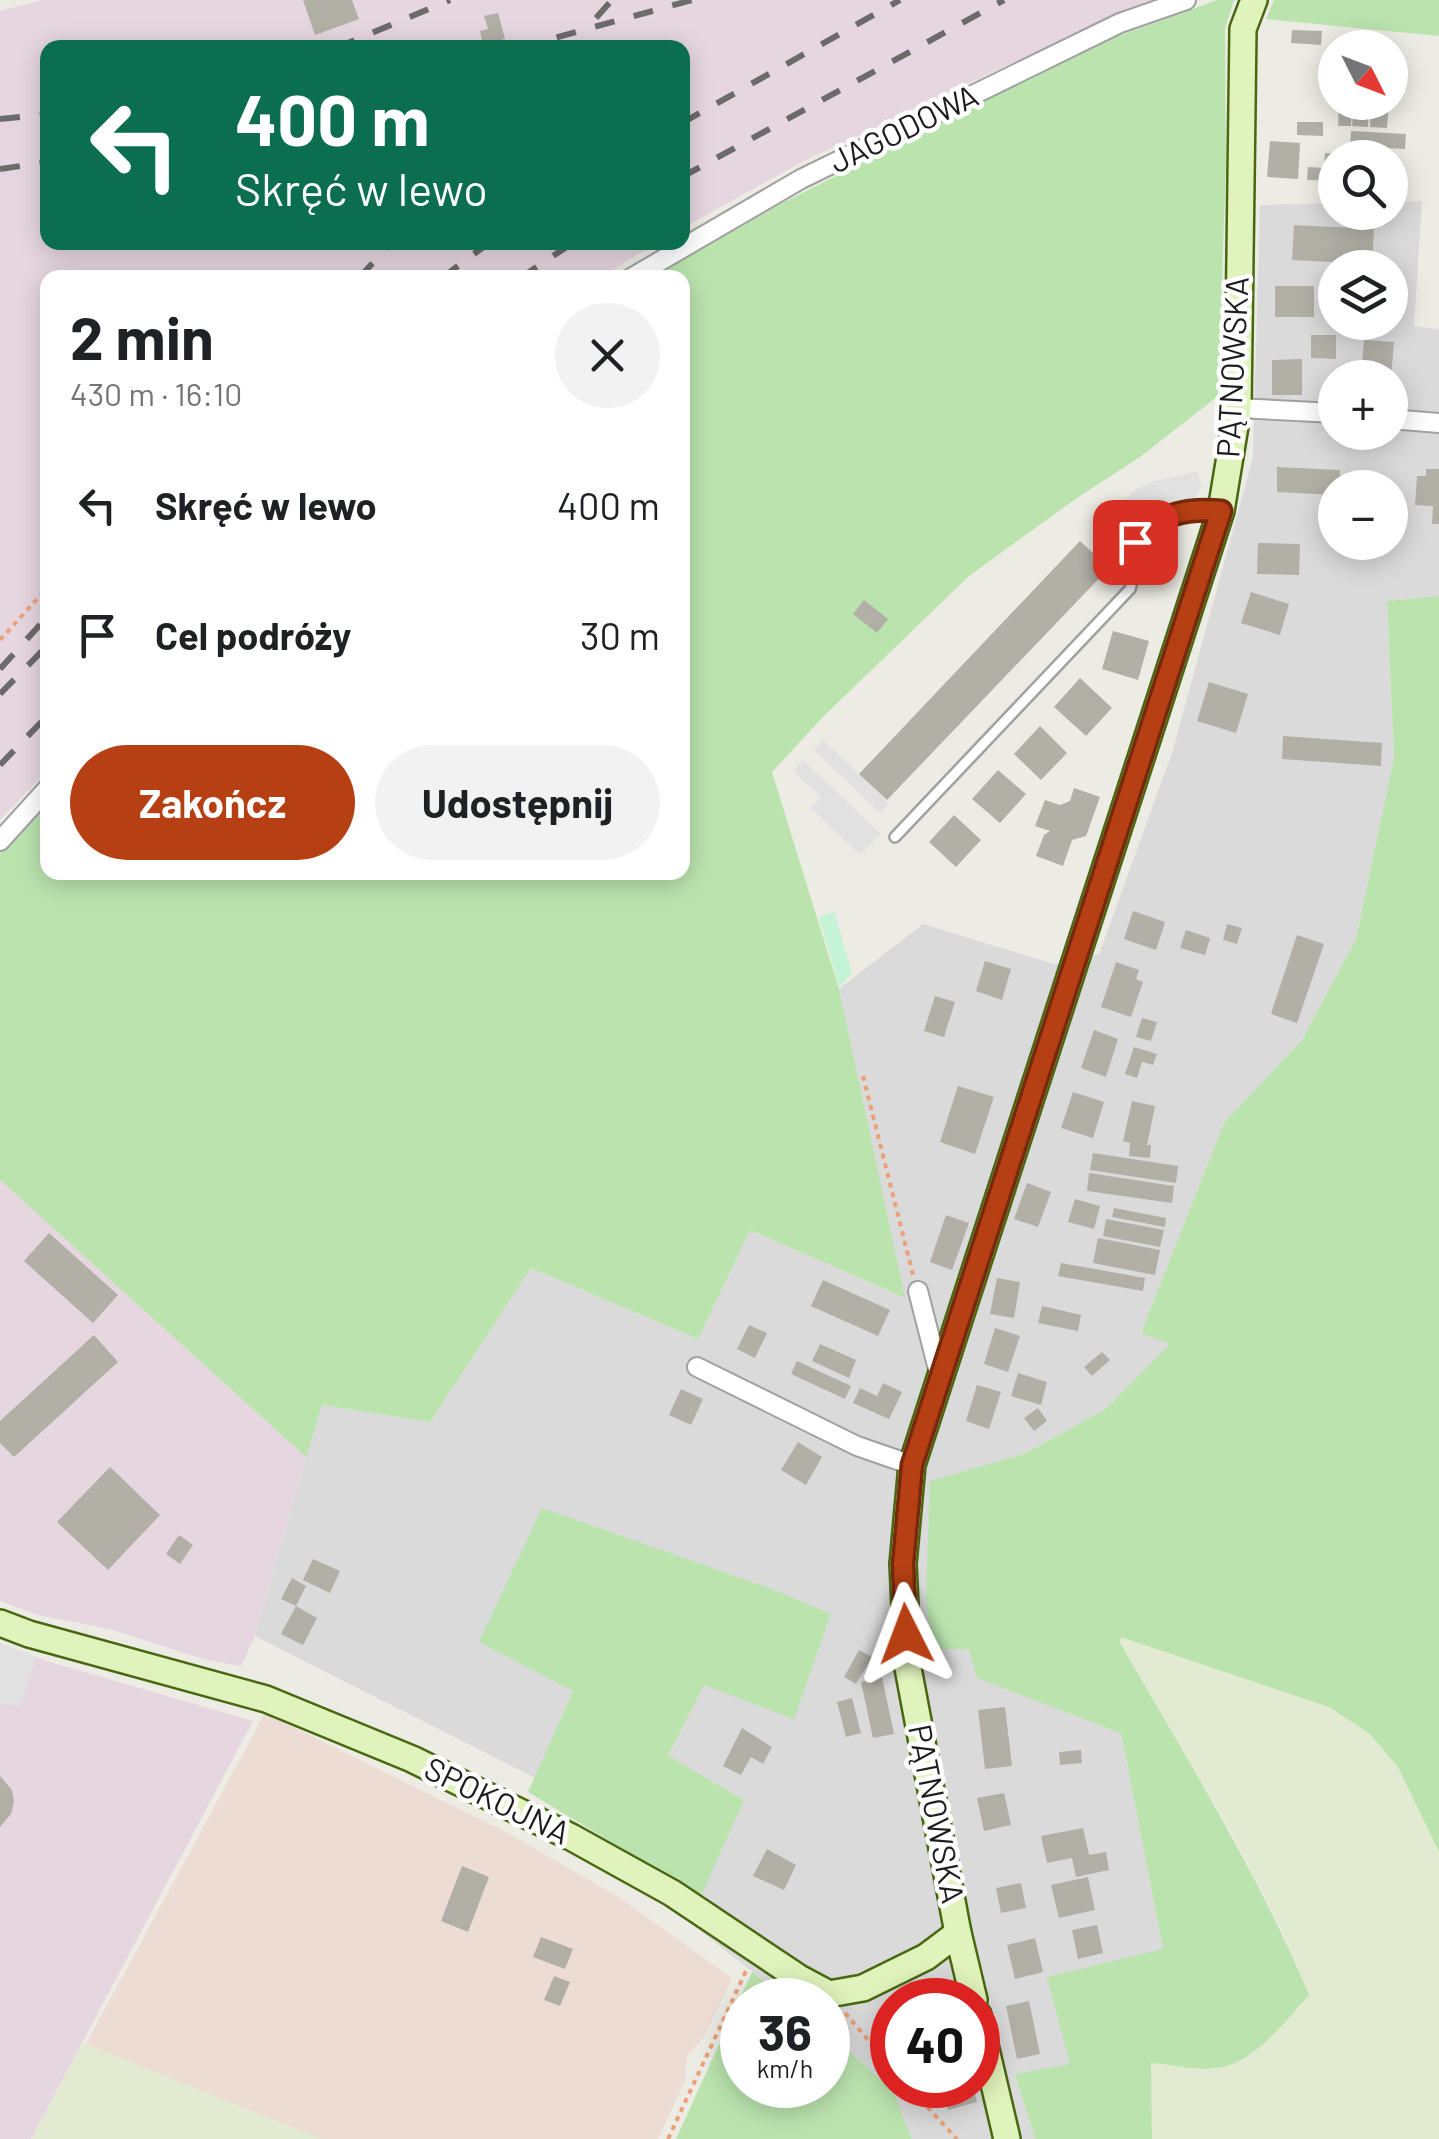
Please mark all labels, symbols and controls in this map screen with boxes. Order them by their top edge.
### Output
north arrow [1318,30,1408,120]
map controls [1318,30,1408,560]
street label: JAGODOWA [823,75,984,180]
text: 400 m [235,76,430,160]
icon: left [70,80,200,210]
button: search [1318,140,1408,230]
text: Skręć w lewo [235,161,488,215]
button: layers [1318,250,1408,340]
street label: PĄTNOWSKA [1207,275,1255,458]
text: 2 min [70,300,214,372]
button: close [555,303,660,408]
button: + [1318,360,1408,450]
text: 430 m · 16:10 [70,374,242,412]
button: − [1318,470,1408,560]
icon: left [70,478,125,533]
text: Skręć w lewo [155,482,377,528]
text: 400 m [557,482,660,528]
pin [1093,500,1178,585]
icon: arrive [1108,515,1163,570]
icon: arrive [70,608,125,663]
text: Cel podróży [155,612,351,658]
text: 30 m [580,612,660,658]
button: Zakończ [70,745,355,860]
button: Udostępnij [375,745,660,860]
position arrow [854,1582,958,1686]
street label: PĄTNOWSKA [902,1721,974,1906]
street label: SPOKOJNA [419,1748,577,1851]
speed limit sign: 40 [870,1978,1000,2108]
text: 36 [758,2001,812,2061]
text: km/h [757,2053,813,2083]

